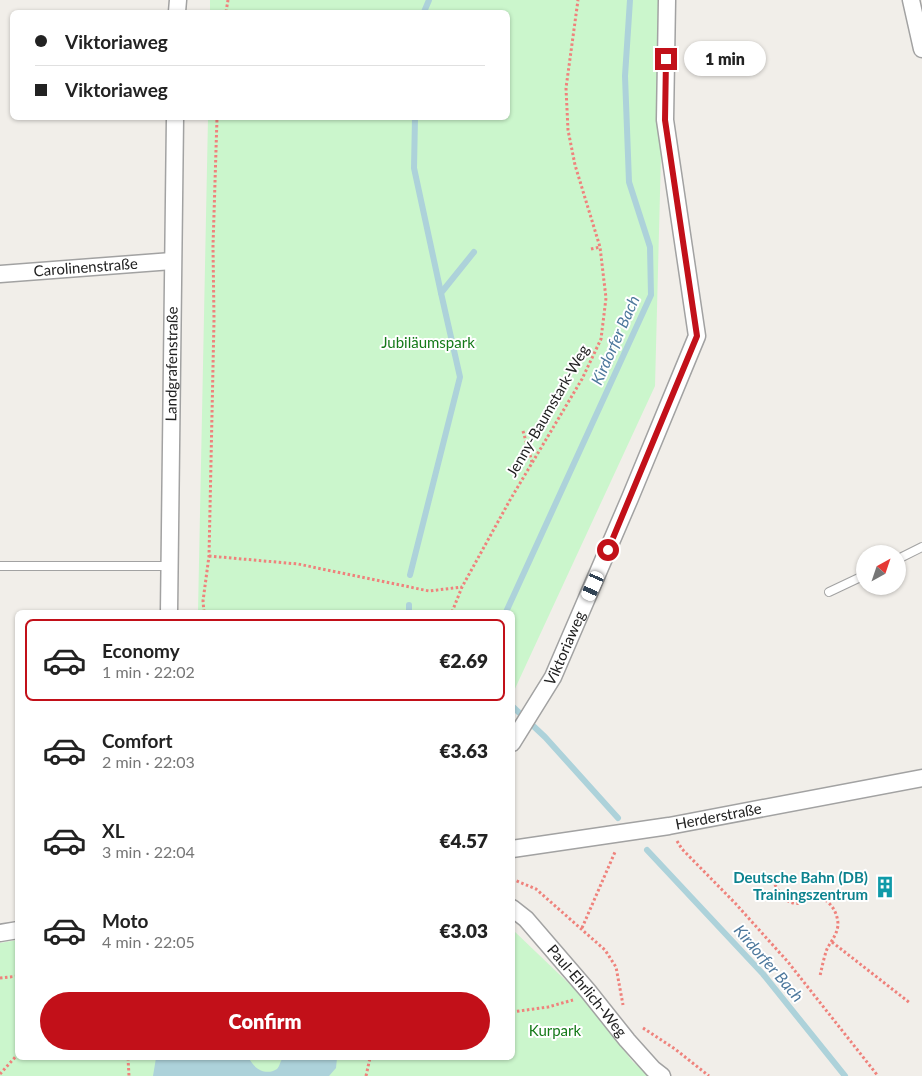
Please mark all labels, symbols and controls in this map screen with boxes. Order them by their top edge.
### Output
text: Viktoriaweg [65,30,168,53]
callout: 1 min [684,42,766,76]
route end [655,48,677,70]
text: 1 min [705,49,745,68]
text: Viktoriaweg [65,78,168,101]
street label: Carolinenstraße [33,254,138,279]
water label: Kirdorfer Bach [586,292,643,387]
street label: Landgrafenstraße [161,306,181,422]
park label: Jubiläumspark [381,333,475,351]
street label: Jenny-Baumstark-Weg [502,341,592,480]
route start [597,539,619,561]
north arrow [856,545,906,595]
map controls [856,545,906,595]
car [580,569,605,603]
street label: Viktoriaweg [540,608,588,688]
icon: car [42,638,87,683]
text: Economy [102,639,180,662]
text: €2.69 [439,649,488,672]
text: 1 min · 22:02 [102,662,195,681]
icon: car [42,728,87,773]
text: Comfort [102,729,173,752]
text: €3.63 [439,739,488,762]
text: 2 min · 22:03 [102,752,195,771]
street label: Herderstraße [674,799,763,833]
icon: car [42,818,87,863]
text: XL [102,819,125,842]
text: €4.57 [439,829,488,852]
text: 3 min · 22:04 [102,842,195,861]
place label: Deutsche Bahn (DB) Trainingszentrum [733,868,868,903]
building icon: Deutsche Bahn (DB) Trainingszentrum [872,874,898,900]
icon: car [42,908,87,953]
text: Moto [102,909,148,932]
text: €3.03 [439,919,488,942]
water label: Kirdorfer Bach [731,920,808,1005]
text: 4 min · 22:05 [102,932,195,951]
street label: Paul-Ehrlich-Weg [544,940,631,1040]
button: Confirm [40,992,490,1050]
park label: Kurpark [529,1021,582,1039]

